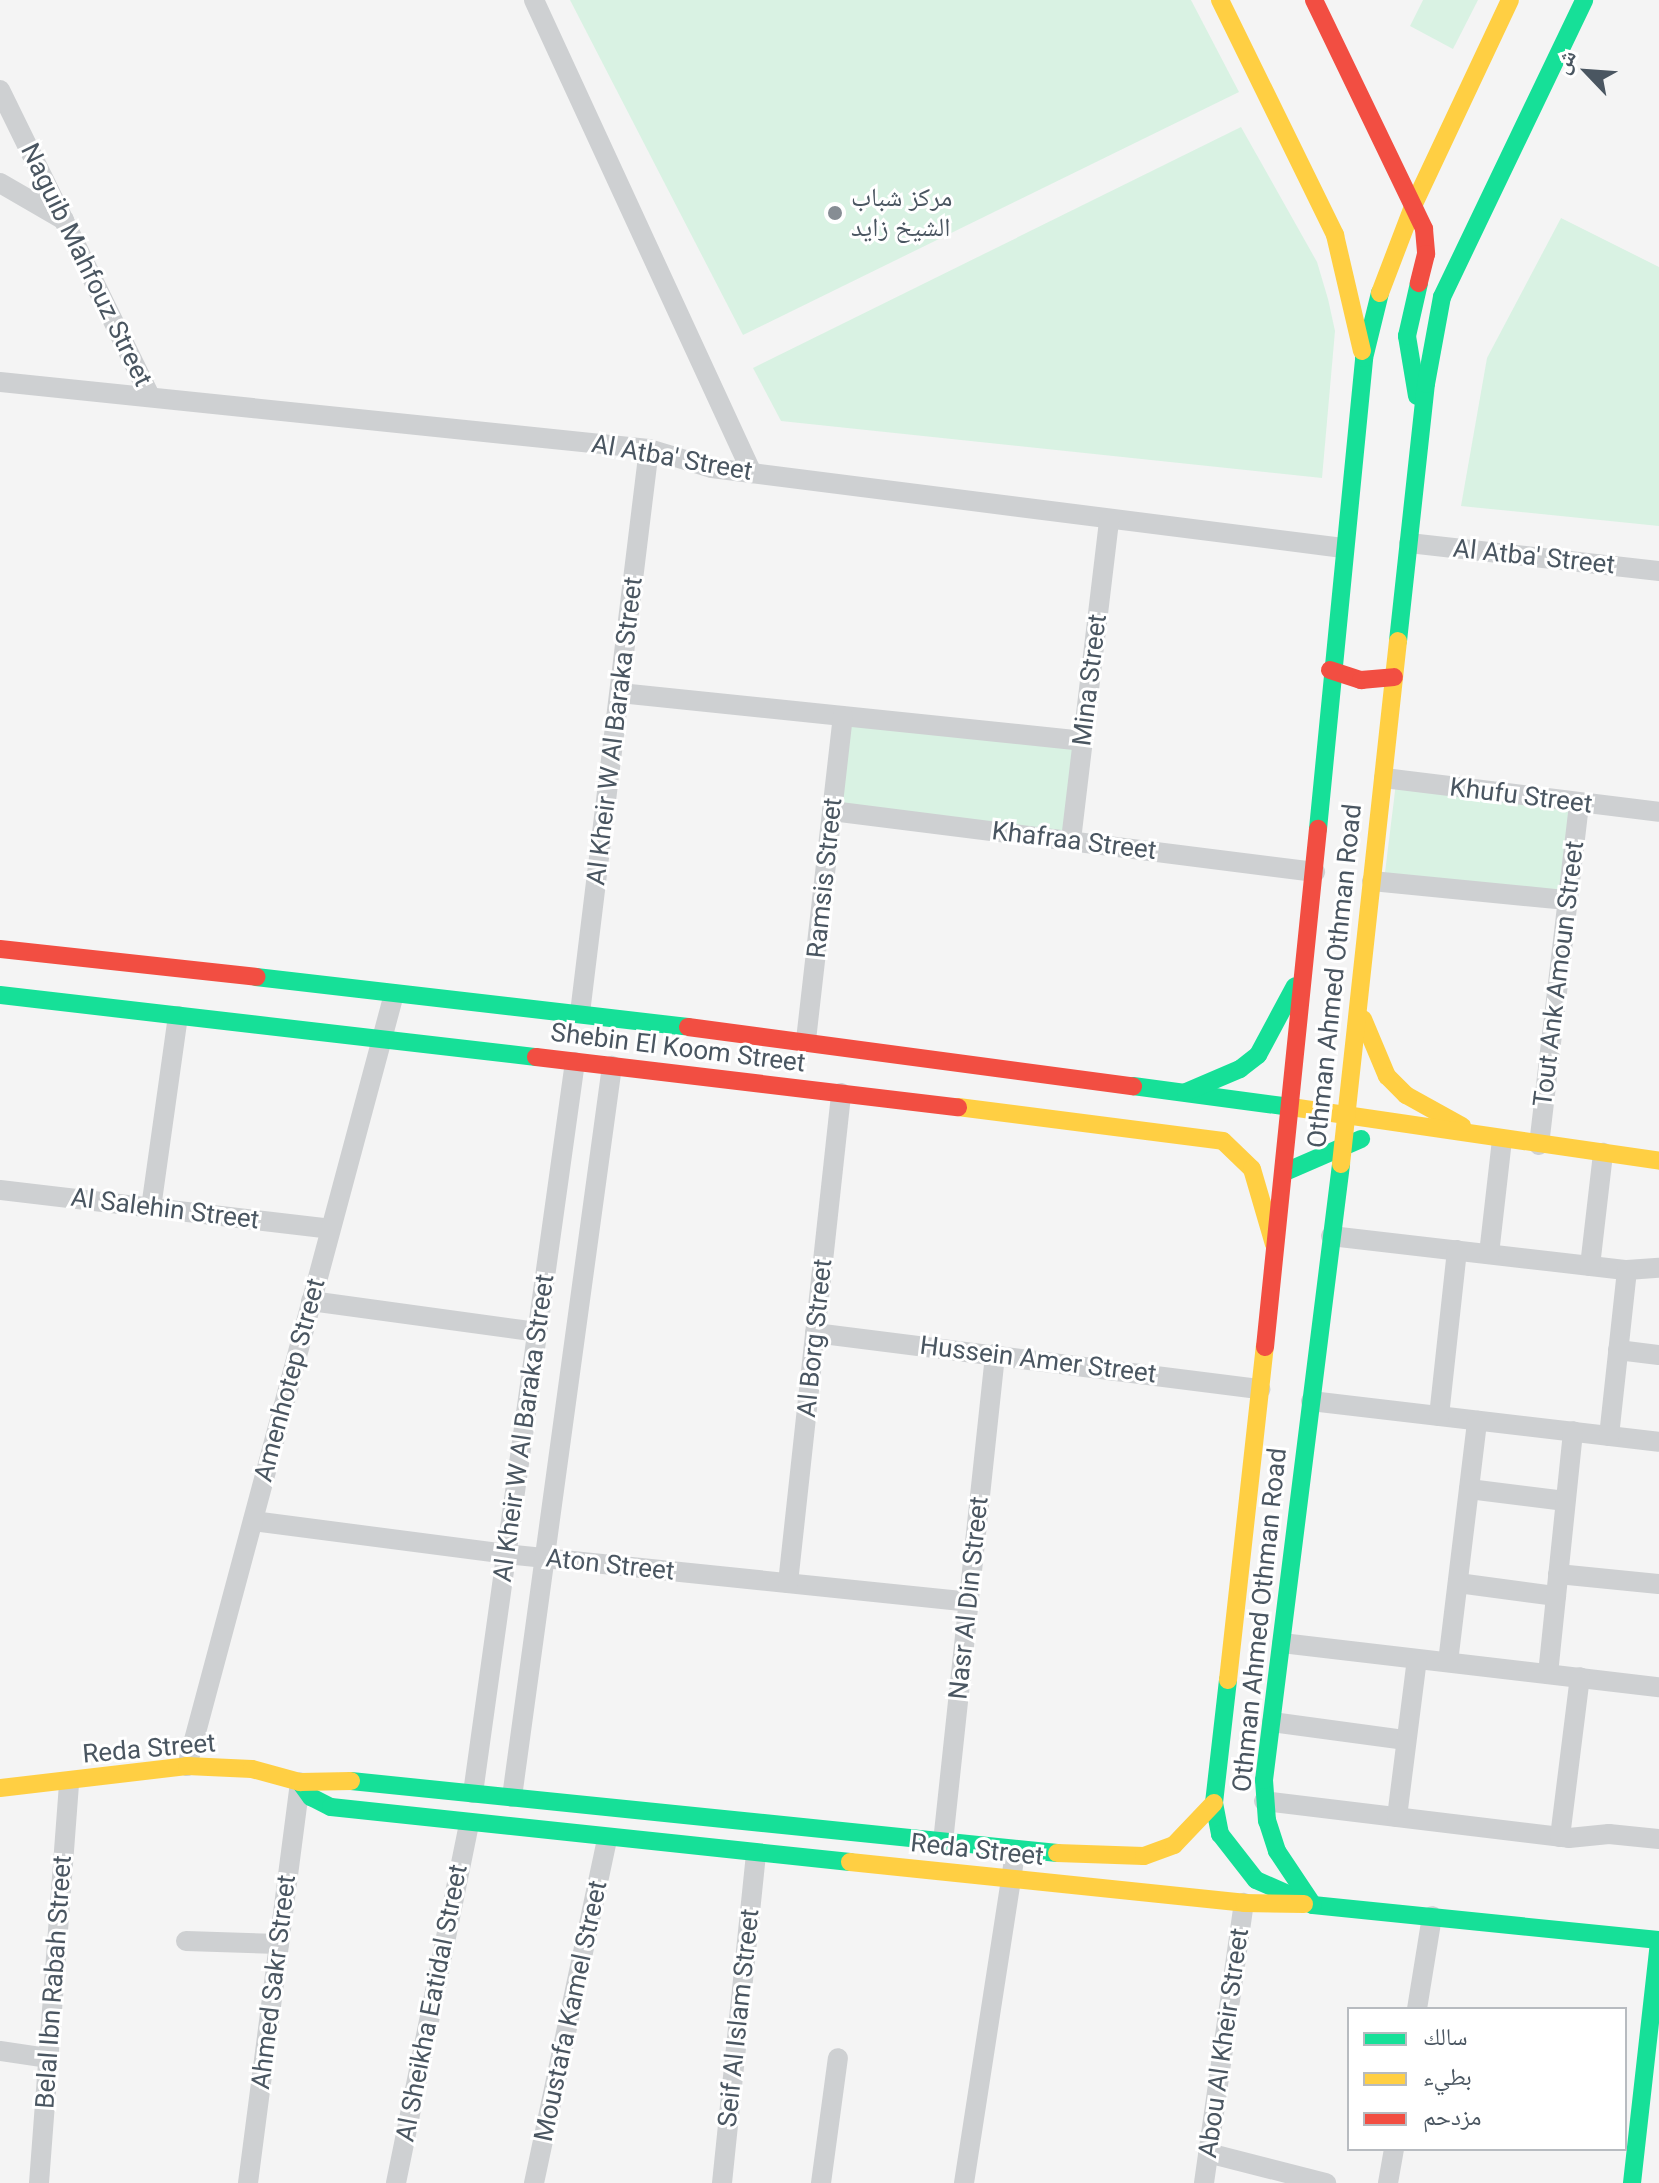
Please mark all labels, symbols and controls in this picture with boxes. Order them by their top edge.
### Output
north arrow [1547,32,1627,112]
text: ش [1549,46,1581,78]
street label: Naguib Mahfouz Street [14,138,158,392]
place label: مركز شباب الشيخ زايد [851,182,952,244]
marker: مركز شباب الشيخ زايد [826,204,844,222]
street label: Al Atba' Street [589,429,755,487]
street label: Al Atba' Street [1452,533,1616,581]
street label: Al Kheir W Al Baraka Street [581,575,649,887]
street label: Mina Street [1066,612,1114,748]
street label: Khufu Street [1448,772,1594,820]
street label: Ramsis Street [801,796,849,960]
street label: Othman Ahmed Othman Road [1301,803,1369,1149]
street label: Khafraa Street [990,815,1158,867]
street label: Tout Ank Amoun Street [1527,839,1591,1109]
street label: Shebin El Koom Street [549,1017,807,1079]
street label: Al Salehin Street [69,1182,261,1236]
street label: Al Borg Street [791,1257,839,1419]
street label: Al Kheir W Al Baraka Street [487,1272,561,1584]
street label: Amenhotep Street [248,1275,332,1485]
street label: Hussein Amer Street [918,1330,1158,1390]
street label: Othman Ahmed Othman Road [1226,1447,1294,1793]
street label: Nasr Al Din Street [943,1495,995,1701]
street label: Aton Street [544,1543,676,1587]
street label: Reda Street [81,1728,217,1770]
street label: Reda Street [909,1828,1045,1872]
street label: Belal Ibn Rabah Street [30,1854,78,2110]
street label: Al Sheikha Eatidal Street [390,1862,474,2144]
street label: Ahmed Sakr Street [245,1873,303,2091]
street label: Moustafa Kamel Street [528,1878,614,2144]
street label: Seif Al Islam Street [712,1907,766,2129]
street label: Abou Al Kheir Street [1192,1926,1256,2160]
legend [1347,2007,1627,2151]
text: سالك [1423,2023,1468,2051]
text: بطيء [1423,2063,1472,2091]
text: مزدحم [1423,2103,1482,2131]

